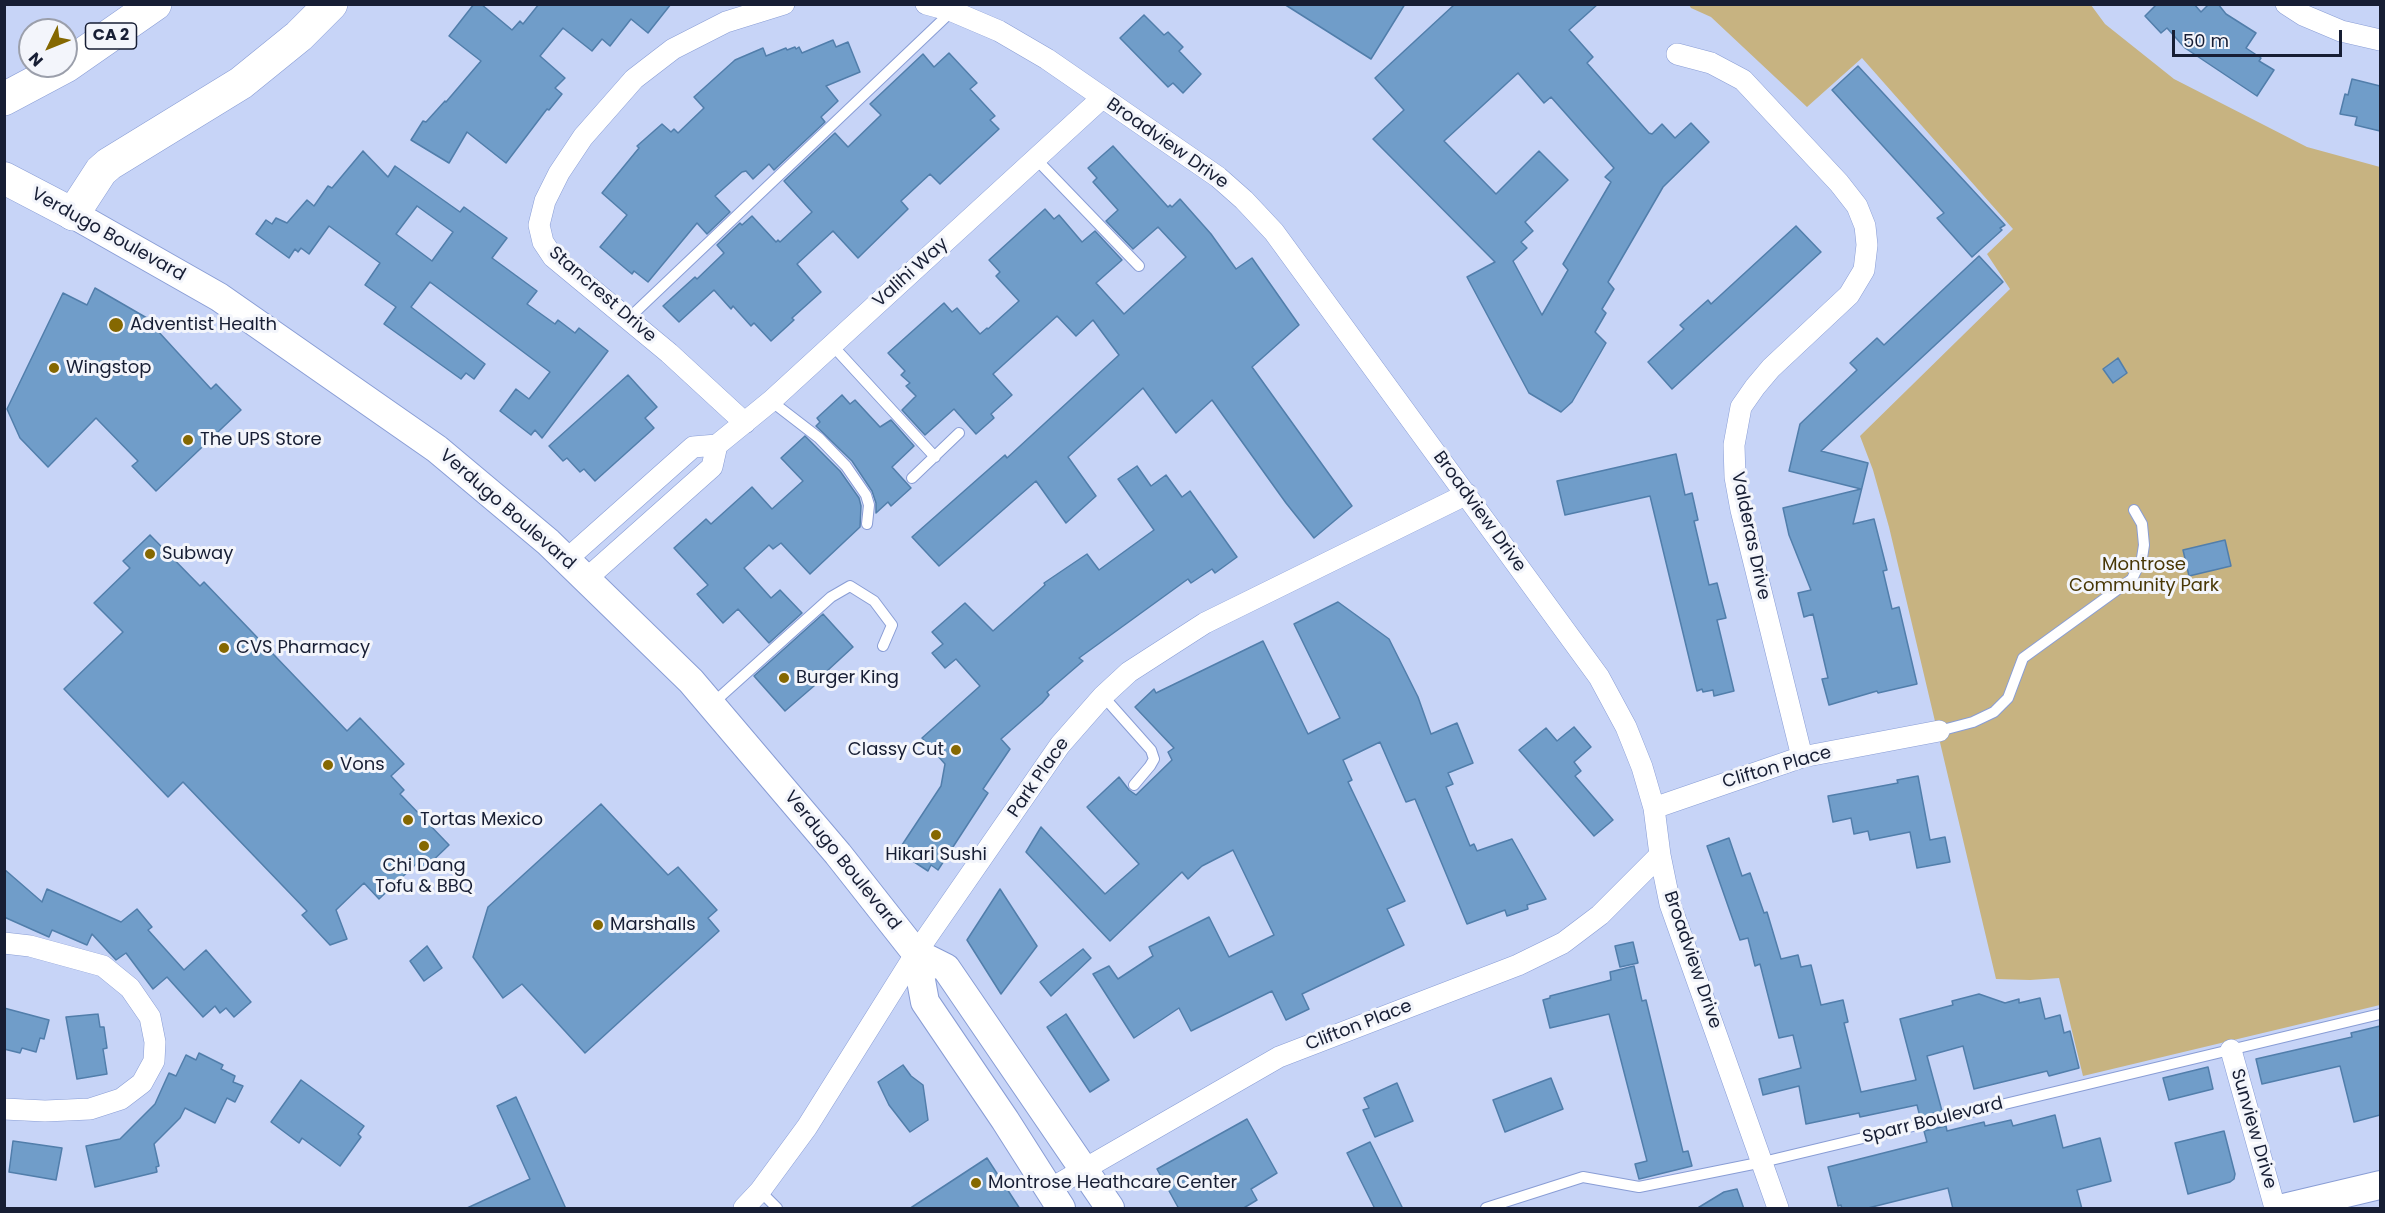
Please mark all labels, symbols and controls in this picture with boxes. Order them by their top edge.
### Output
north arrow [18,18,78,78]
scale bar [2175,18,2344,56]
road number: CA 2 [86,23,136,49]
text: 50 m [2183,28,2229,53]
text: N [23,47,48,72]
street label: Broadview Drive [1102,94,1232,194]
street label: Verdugo Boulevard [27,184,189,286]
street label: Valihi Way [869,234,953,312]
street label: Stancrest Drive [544,242,660,348]
place label: Adventist Health [130,314,277,336]
marker: Adventist Health [107,316,125,334]
place label: Wingstop [66,357,151,379]
marker: Wingstop [47,361,61,375]
place label: The UPS Store [200,429,322,451]
marker: The UPS Store [181,433,195,447]
street label: Verdugo Boulevard [435,445,579,575]
street label: Broadview Drive [1428,447,1530,577]
street label: Valderas Drive [1726,470,1774,602]
place label: Subway [162,543,233,565]
marker: Subway [143,547,157,561]
park label: Montrose Community Park [2069,554,2219,596]
place label: CVS Pharmacy [236,637,370,659]
marker: CVS Pharmacy [217,641,231,655]
place label: Burger King [796,667,899,689]
marker: Burger King [777,671,791,685]
street label: Park Place [1004,734,1074,822]
place label: Classy Cut [848,739,944,761]
street label: Clifton Place [1720,742,1834,794]
marker: Classy Cut [949,743,963,757]
place label: Vons [340,754,385,776]
marker: Vons [321,758,335,772]
street label: Verdugo Boulevard [779,787,905,935]
place label: Tortas Mexico [420,809,543,831]
marker: Tortas Mexico [401,813,415,827]
marker: Hikari Sushi [929,828,943,842]
marker: Chi Dang Tofu & BBQ [417,839,431,853]
place label: Hikari Sushi [885,844,987,866]
place label: Chi Dang Tofu & BBQ [375,855,473,898]
street label: Broadview Drive [1658,888,1726,1032]
place label: Marshalls [610,914,696,936]
marker: Marshalls [591,918,605,932]
street label: Clifton Place [1303,996,1415,1056]
street label: Sunview Drive [2226,1066,2280,1192]
street label: Sparr Boulevard [1861,1093,2005,1149]
place label: Montrose Heathcare Center [988,1172,1237,1194]
marker: Montrose Heathcare Center [969,1176,983,1190]

